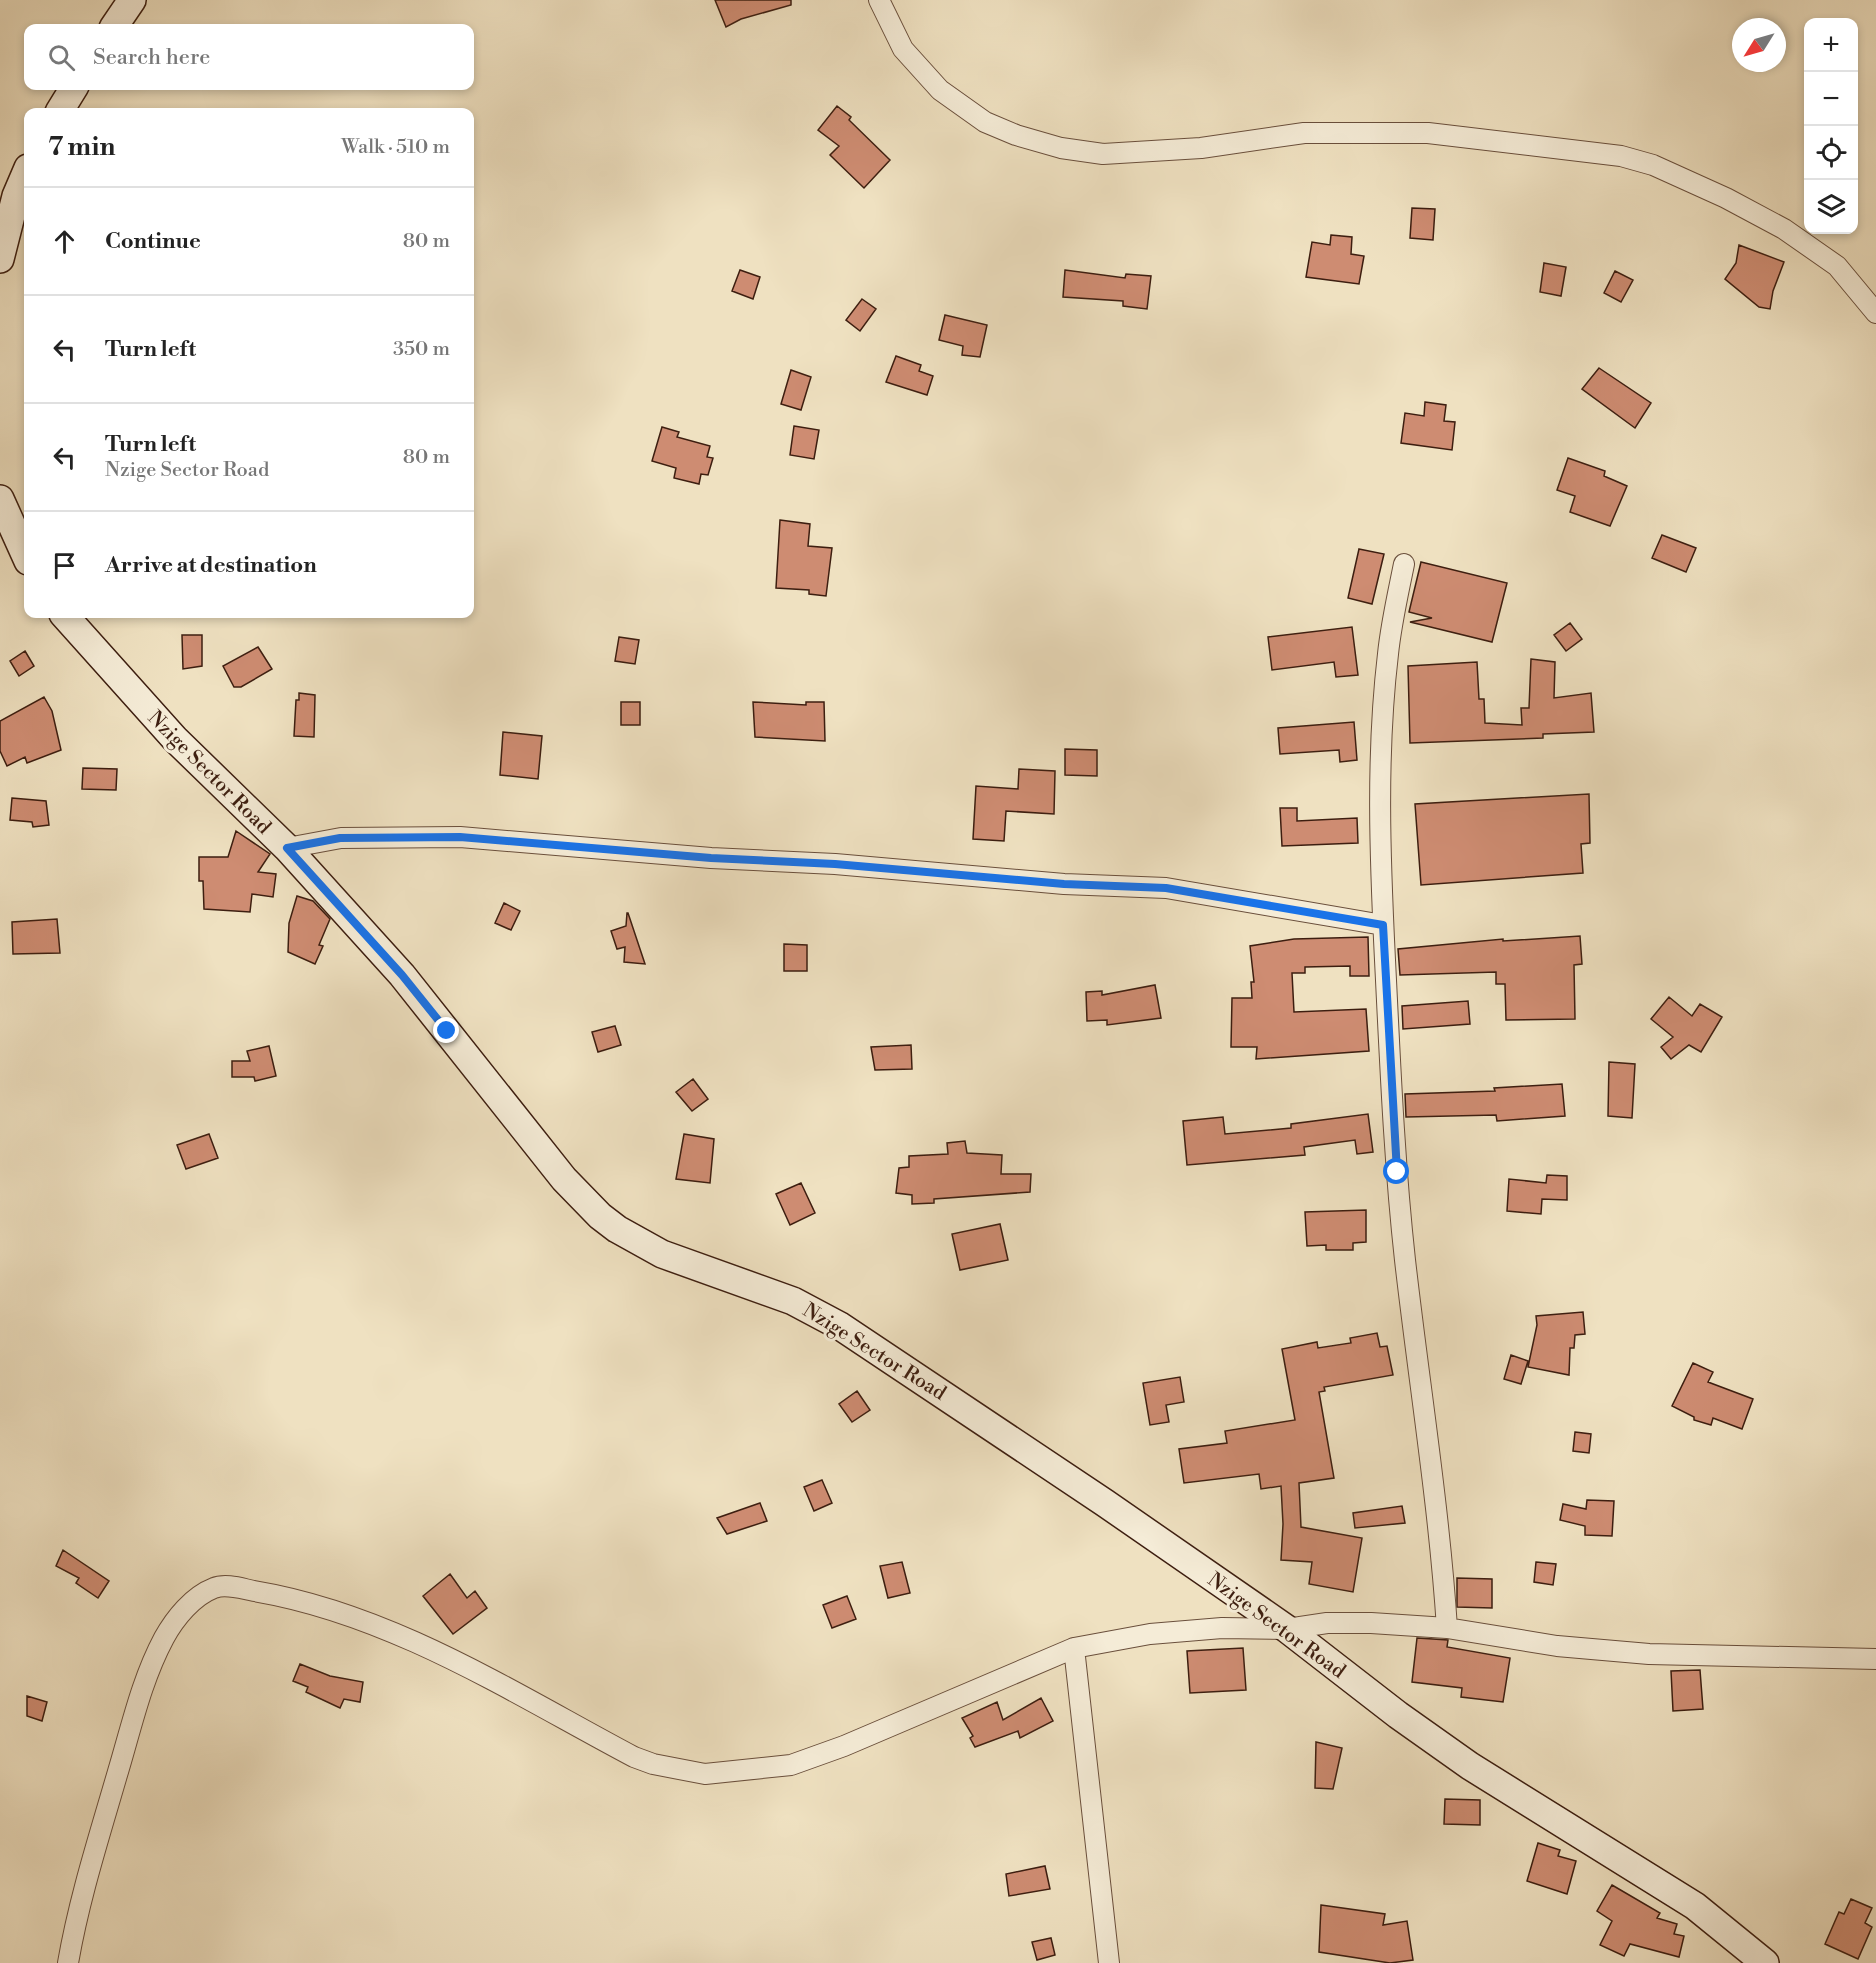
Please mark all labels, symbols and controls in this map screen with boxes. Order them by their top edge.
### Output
north arrow [1732,18,1786,72]
map controls [1804,18,1858,234]
button: + [1804,18,1858,72]
search box [24,24,474,90]
icon: search [45,41,78,74]
text: Search here [93,44,210,71]
button: − [1804,72,1858,126]
button: locate [1804,126,1858,180]
text: 7 min [48,131,115,163]
text: Walk · 510 m [341,135,450,160]
button: layers [1804,180,1858,234]
icon: ahead [48,225,81,258]
text: Continue [105,228,201,255]
text: 80 m [403,229,450,254]
icon: left [48,333,81,366]
text: Turn left [105,336,196,363]
text: 350 m [393,337,450,362]
text: Turn left [105,431,196,458]
icon: left [48,441,81,474]
text: 80 m [403,445,450,470]
text: Nzige Sector Road [105,458,269,483]
icon: arrive [48,549,81,582]
text: Arrive at destination [105,552,317,579]
street label: Nzige Sector Road [142,706,276,840]
route end [433,1017,459,1043]
route start [1383,1158,1409,1184]
street label: Nzige Sector Road [798,1298,951,1407]
street label: Nzige Sector Road [1202,1568,1350,1685]

